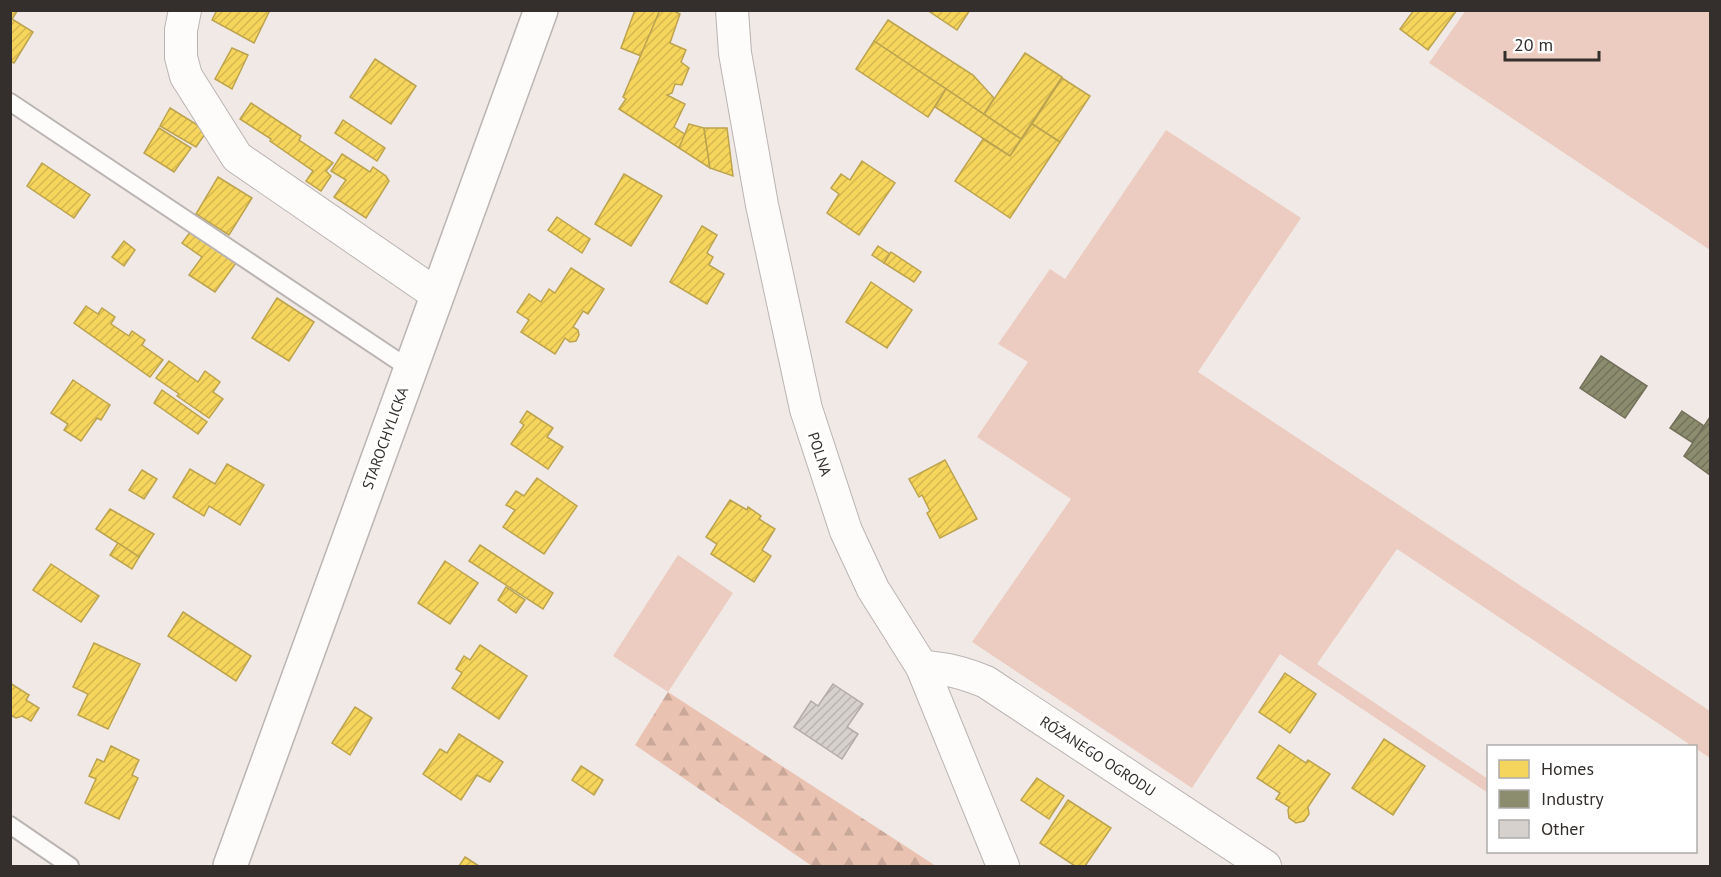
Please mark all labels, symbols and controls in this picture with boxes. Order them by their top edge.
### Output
scale bar [1505,24,1600,62]
text: 20 m [1514,33,1553,56]
street label: STAROCHYLICKA [358,384,412,492]
street label: POLNA [804,430,836,479]
street label: RÓŻANEGO OGRODU [1037,712,1159,800]
legend [1487,745,1697,853]
text: Homes [1541,757,1594,780]
text: Industry [1541,787,1604,810]
text: Other [1541,817,1585,840]

